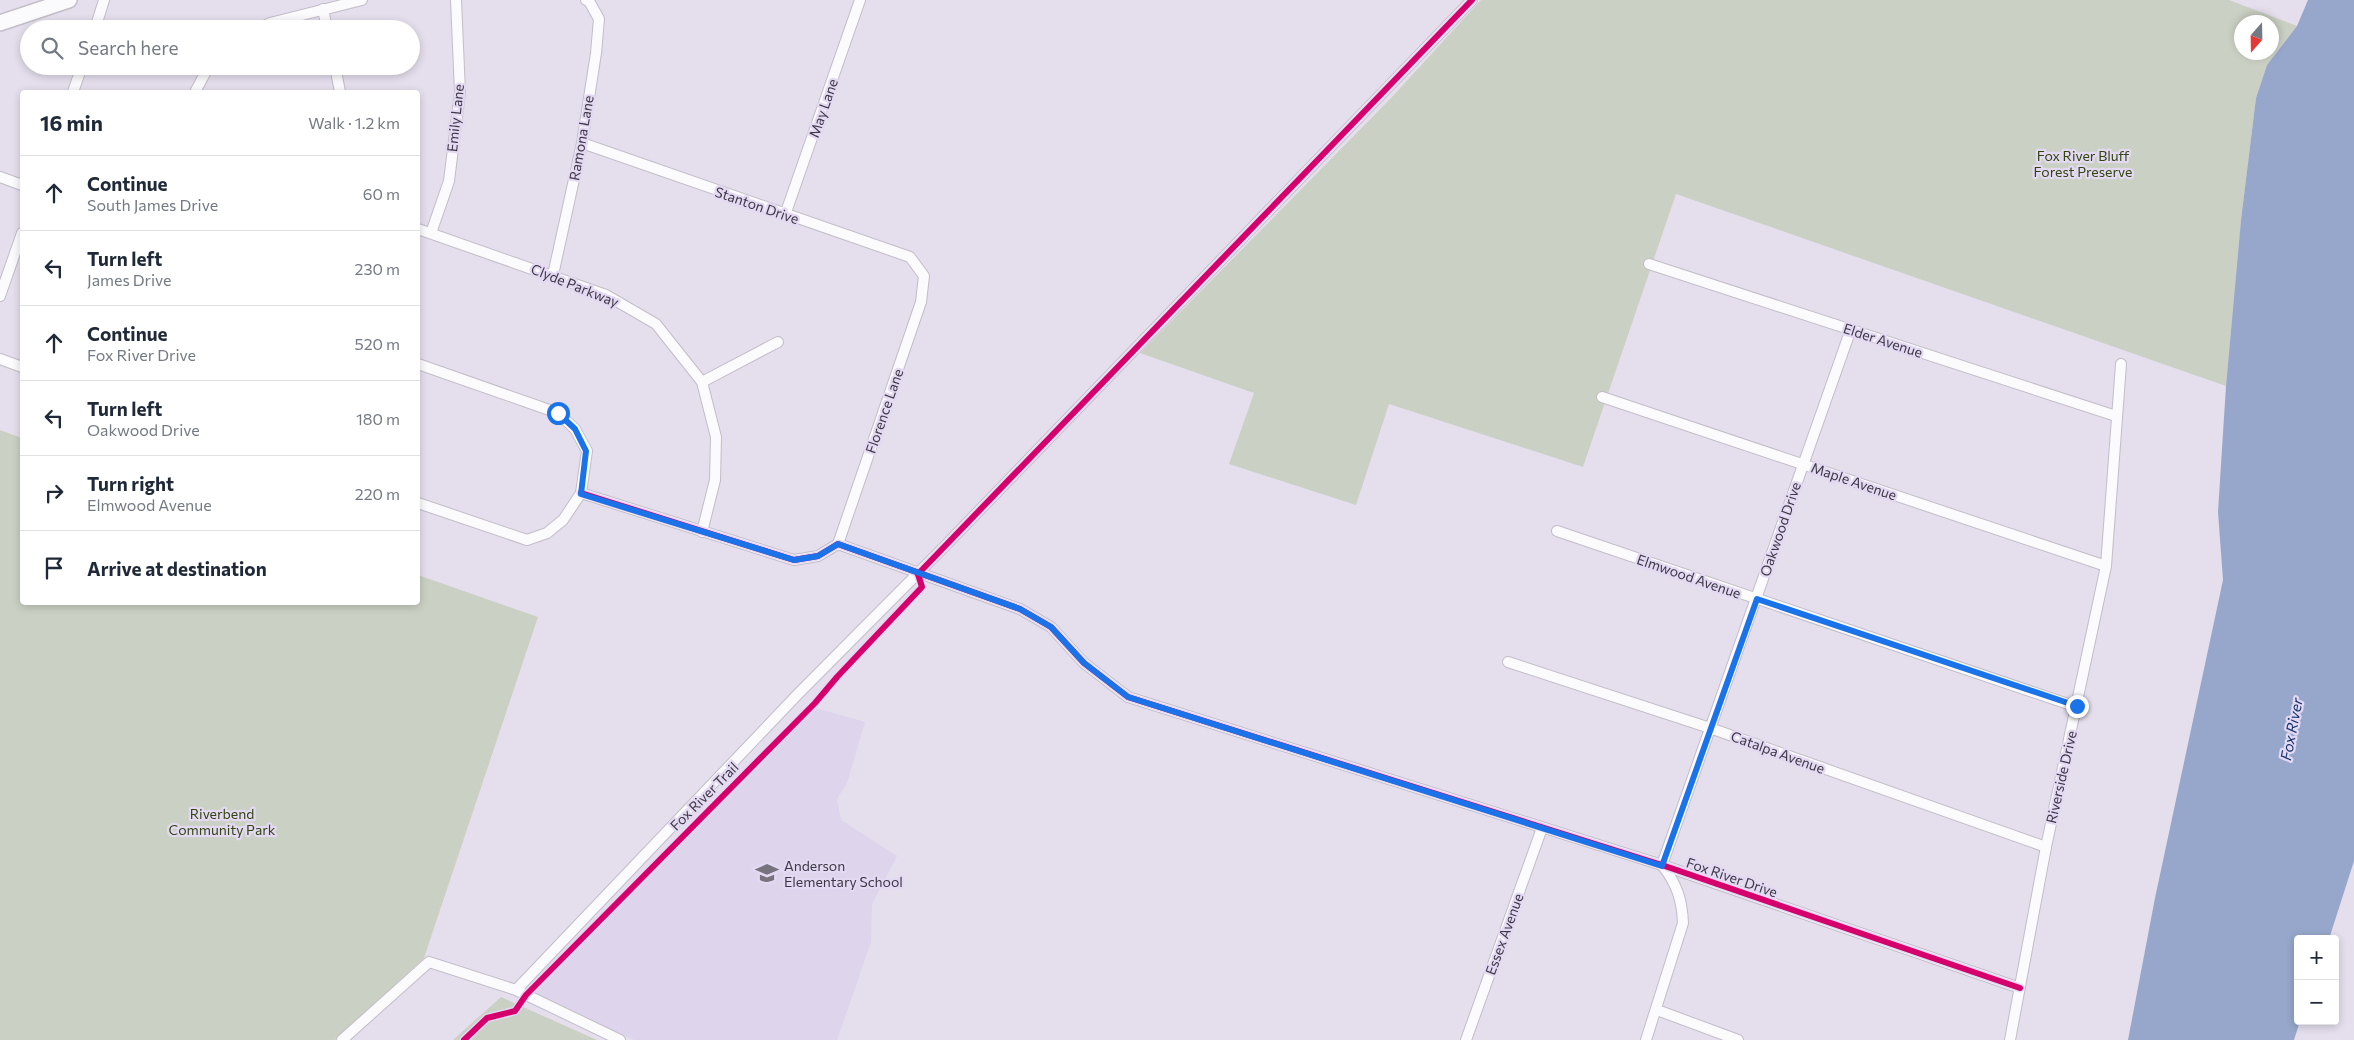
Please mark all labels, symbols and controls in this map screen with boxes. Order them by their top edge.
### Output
north arrow [2234,15,2279,60]
search box [20,20,420,75]
icon: search [38,34,66,62]
text: Search here [78,36,178,59]
street label: May Lane [805,76,841,140]
street label: Emily Lane [443,83,467,153]
street label: Ramona Lane [565,94,597,182]
text: 16 min [40,110,103,135]
text: Walk · 1.2 km [308,113,400,132]
park label: Fox River Bluff Forest Preserve [2034,147,2132,180]
text: Continue [87,172,167,195]
icon: ahead [40,179,68,207]
street label: Stanton Drive [713,183,801,227]
text: 60 m [363,184,400,203]
text: South James Drive [87,195,218,214]
text: Turn left [87,247,162,270]
icon: left [40,254,68,282]
text: 230 m [355,259,400,278]
street label: Clyde Parkway [529,260,621,310]
text: James Drive [87,270,171,289]
street label: Elder Avenue [1841,319,1925,361]
text: Continue [87,322,167,345]
icon: ahead [40,329,68,357]
text: 520 m [355,334,400,353]
text: Fox River Drive [87,345,196,364]
street label: Florence Lane [862,366,906,456]
text: Turn left [87,397,162,420]
route start [547,402,570,425]
icon: left [40,404,68,432]
text: 180 m [356,409,400,428]
text: Oakwood Drive [87,420,200,439]
street label: Maple Avenue [1809,458,1899,504]
text: Turn right [87,472,174,495]
icon: right [40,479,68,507]
street label: Oakwood Drive [1756,480,1804,578]
text: 220 m [355,484,400,503]
text: Elmwood Avenue [87,495,212,514]
street label: Elmwood Avenue [1635,550,1743,602]
icon: arrive [40,554,68,582]
text: Arrive at destination [87,557,267,580]
route end [2066,695,2089,718]
water label: Fox River [2276,695,2306,762]
street label: Catalpa Avenue [1729,727,1827,777]
street label: Riverside Drive [2042,729,2080,825]
street label: Fox River Trail [666,758,742,834]
park label: Riverbend Community Park [169,805,276,838]
street label: Fox River Drive [1684,853,1780,901]
place label: Anderson Elementary School [784,857,903,890]
school or university icon: Anderson Elementary School [754,860,780,886]
street label: Essex Avenue [1481,891,1527,977]
map controls [2294,935,2339,1025]
button: + [2294,935,2339,980]
button: − [2294,980,2339,1025]

